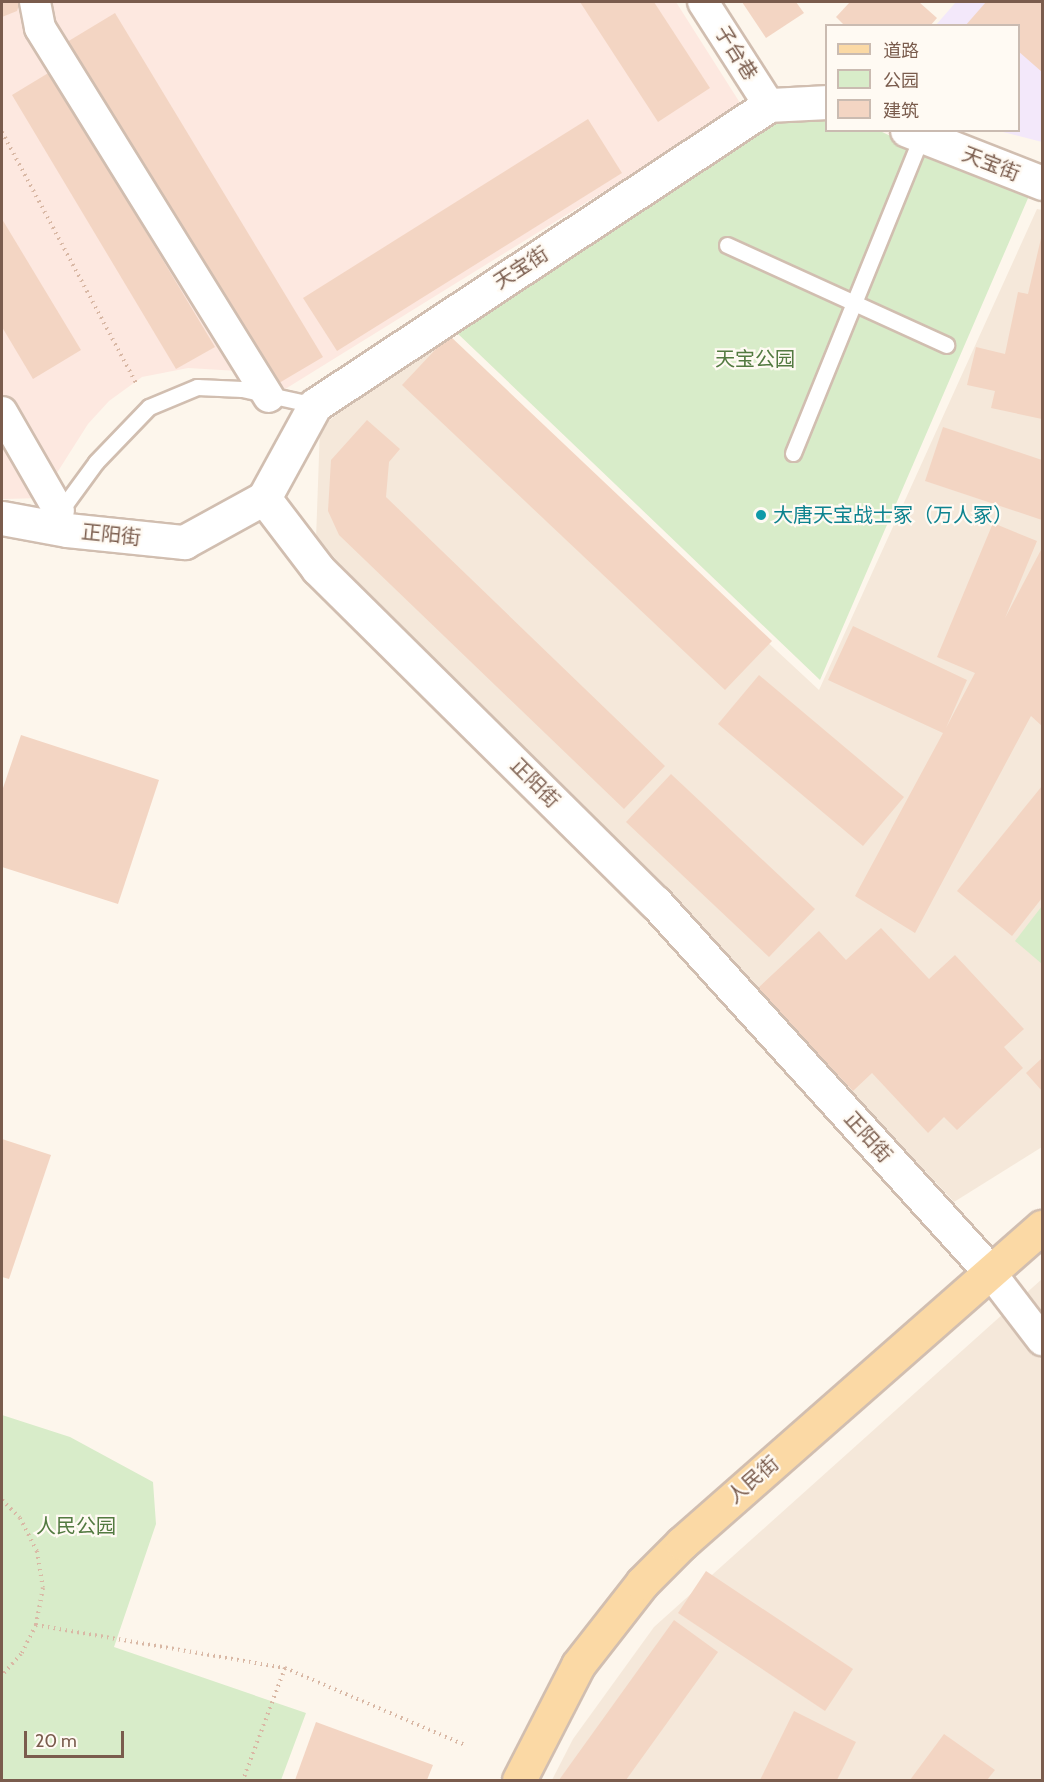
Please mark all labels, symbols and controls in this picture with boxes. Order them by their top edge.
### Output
street label: 子台巷 [710,21,762,85]
legend [825,24,1020,132]
text: 道路 [883,40,919,62]
text: 公园 [883,70,919,92]
text: 建筑 [883,100,919,122]
street label: 天宝街 [959,142,1023,186]
street label: 天宝街 [489,242,553,294]
park label: 天宝公园 [715,347,795,371]
place label: 大唐天宝战士冢（万人冢） [773,503,1013,527]
marker: 大唐天宝战士冢（万人冢） [754,508,768,522]
street label: 正阳街 [80,520,142,550]
street label: 正阳街 [505,753,565,813]
street label: 正阳街 [839,1107,897,1167]
street label: 人民街 [722,1451,784,1509]
park label: 人民公园 [36,1514,116,1538]
scale bar [27,1719,128,1757]
text: 20 m [35,1730,77,1752]

